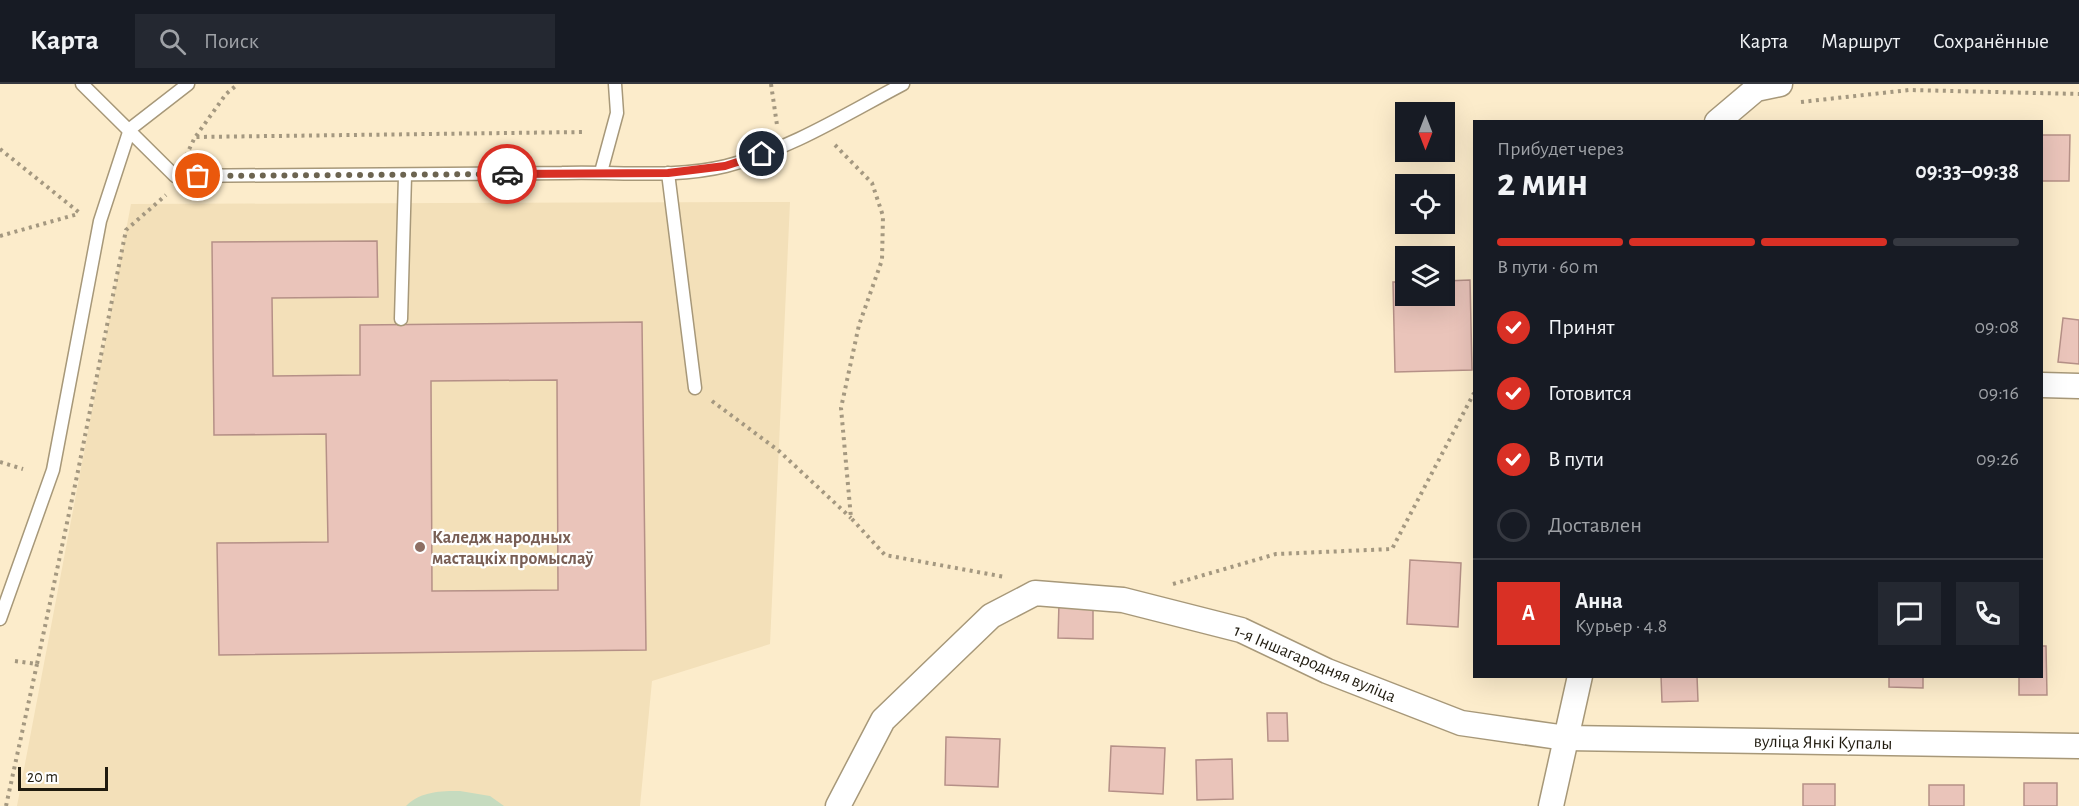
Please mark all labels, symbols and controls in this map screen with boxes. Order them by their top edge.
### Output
search box [135,14,555,68]
icon: search [156,25,189,58]
text: Карта [30,27,99,55]
text: Поиск [204,30,259,52]
text: Карта [1739,31,1788,52]
text: Маршрут [1821,31,1900,52]
text: Сохранённые [1933,31,2049,52]
north arrow [1395,102,1455,162]
map controls [1395,102,1455,306]
pin [736,128,787,179]
icon: home [745,137,778,170]
text: Прибудет через [1497,139,1624,159]
courier [477,144,537,204]
pin [172,150,223,201]
icon: car [491,158,524,191]
icon: bag [181,159,214,192]
text: 09:33–09:38 [1915,160,2019,182]
text: 2 мин [1497,164,1588,203]
button: locate [1395,174,1455,234]
button: layers [1395,246,1455,306]
text: В пути · 60 m [1497,257,1599,277]
icon: check [1497,311,1530,344]
text: Принят [1548,316,1614,338]
text: 09:08 [1974,317,2019,337]
icon: check [1497,377,1530,410]
text: Готовится [1548,382,1632,404]
text: 09:16 [1978,383,2019,403]
icon: check [1497,443,1530,476]
text: В пути [1548,448,1604,470]
text: 09:26 [1976,449,2019,469]
text: Доставлен [1548,514,1642,536]
place label: Каледж народных мастацкіх промыслаў [432,529,594,568]
marker: Каледж народных мастацкіх промыслаў [413,540,427,554]
button: chat [1878,582,1941,645]
button: phone [1956,582,2019,645]
text: Анна [1575,590,1623,612]
text: А [1522,602,1535,624]
text: Курьер · 4.8 [1575,616,1667,636]
street label: 1-я Іншагародняя вуліца [1231,622,1398,706]
street label: вуліца Янкі Купалы [1753,733,1893,753]
scale bar [18,764,108,792]
text: 20 m [27,769,58,785]

